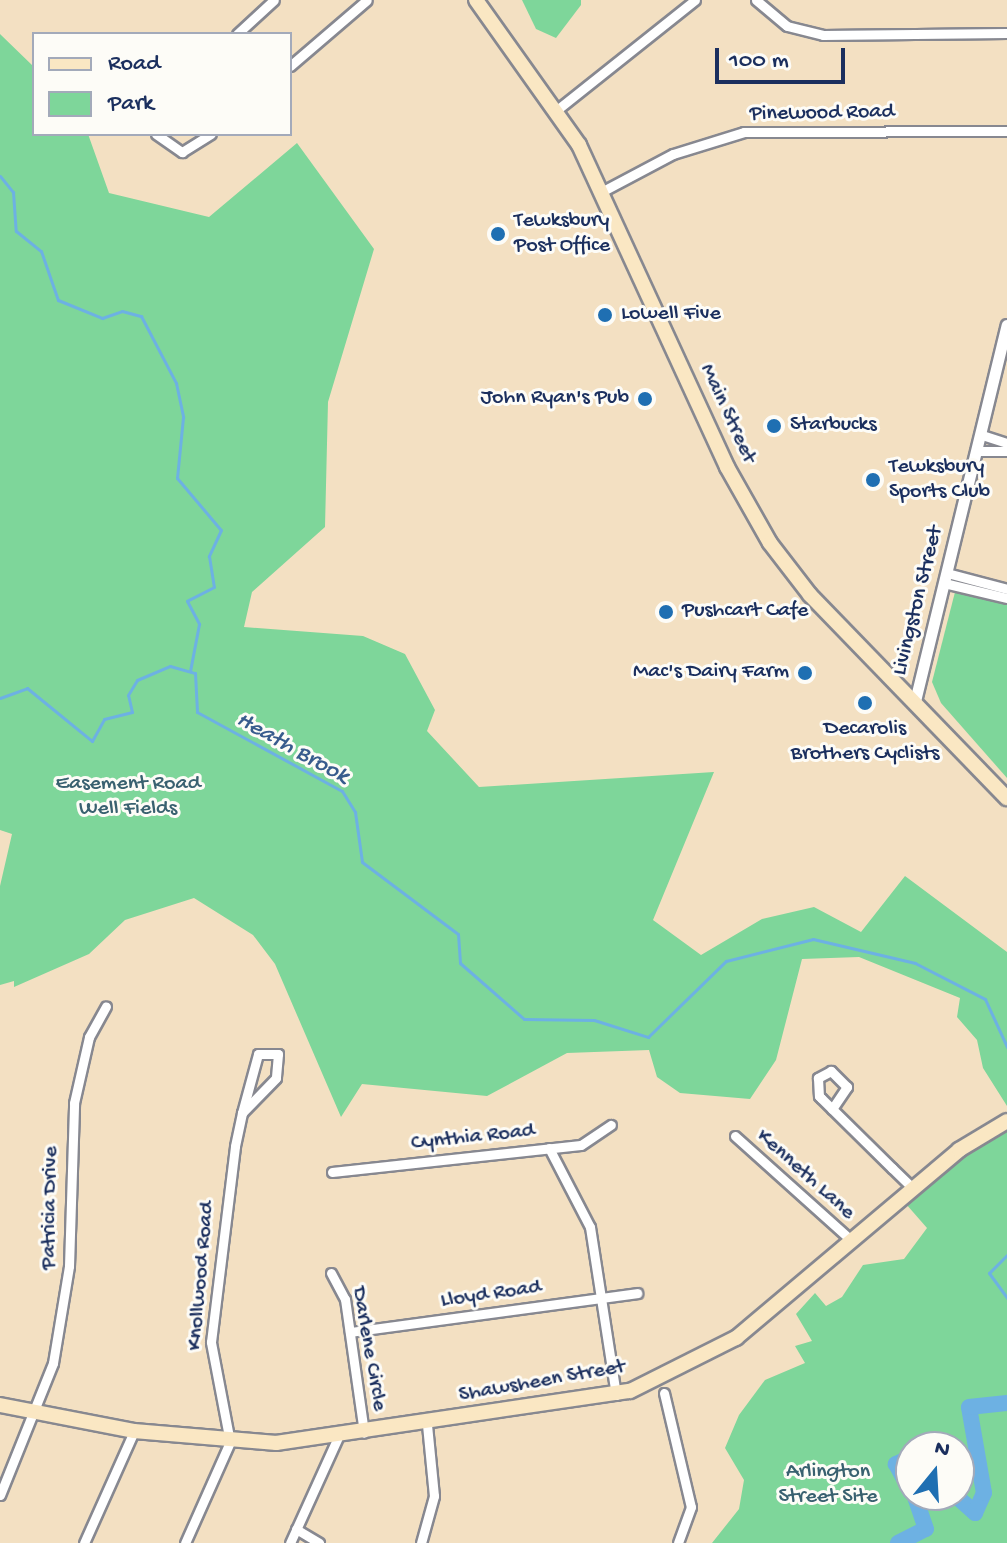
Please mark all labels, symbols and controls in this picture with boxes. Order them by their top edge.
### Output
legend [32,32,292,136]
scale bar [719,32,849,82]
text: 100 m [729,47,789,76]
text: Road [108,50,160,79]
text: Park [108,90,154,119]
street label: Pinewood Road [749,100,895,128]
place label: Tewksbury Post Office [514,208,610,260]
marker: Tewksbury Post Office [489,225,507,243]
place label: Lowell Five [621,302,721,328]
marker: Lowell Five [596,306,614,324]
street label: Main Street [693,360,761,468]
place label: John Ryan's Pub [480,386,629,412]
marker: John Ryan's Pub [636,390,654,408]
place label: Starbucks [790,413,877,439]
marker: Starbucks [765,417,783,435]
place label: Tewksbury Sports Club [889,454,990,506]
marker: Tewksbury Sports Club [864,471,882,489]
street label: Livingston Street [888,524,950,678]
place label: Pushcart Cafe [682,599,808,625]
marker: Pushcart Cafe [657,603,675,621]
place label: Mac's Dairy Farm [633,660,789,686]
marker: Mac's Dairy Farm [796,664,814,682]
marker: Decarolis Brothers Cyclists [856,694,874,712]
water label: Heath Brook [231,706,353,792]
place label: Decarolis Brothers Cyclists [791,716,939,768]
park label: Easement Road Well Fields [55,771,201,822]
street label: Cynthia Road [410,1118,536,1158]
street label: Kenneth Lane [750,1124,860,1226]
street label: Patricia Drive [37,1146,65,1270]
street label: Knollwood Road [182,1200,222,1352]
street label: Lloyd Road [439,1275,543,1315]
street label: Darlene Circle [344,1285,392,1413]
street label: Shawsheen Street [457,1354,627,1410]
north arrow [895,1431,975,1511]
text: N [931,1435,953,1465]
park label: Arlington Street Site [778,1459,878,1510]

